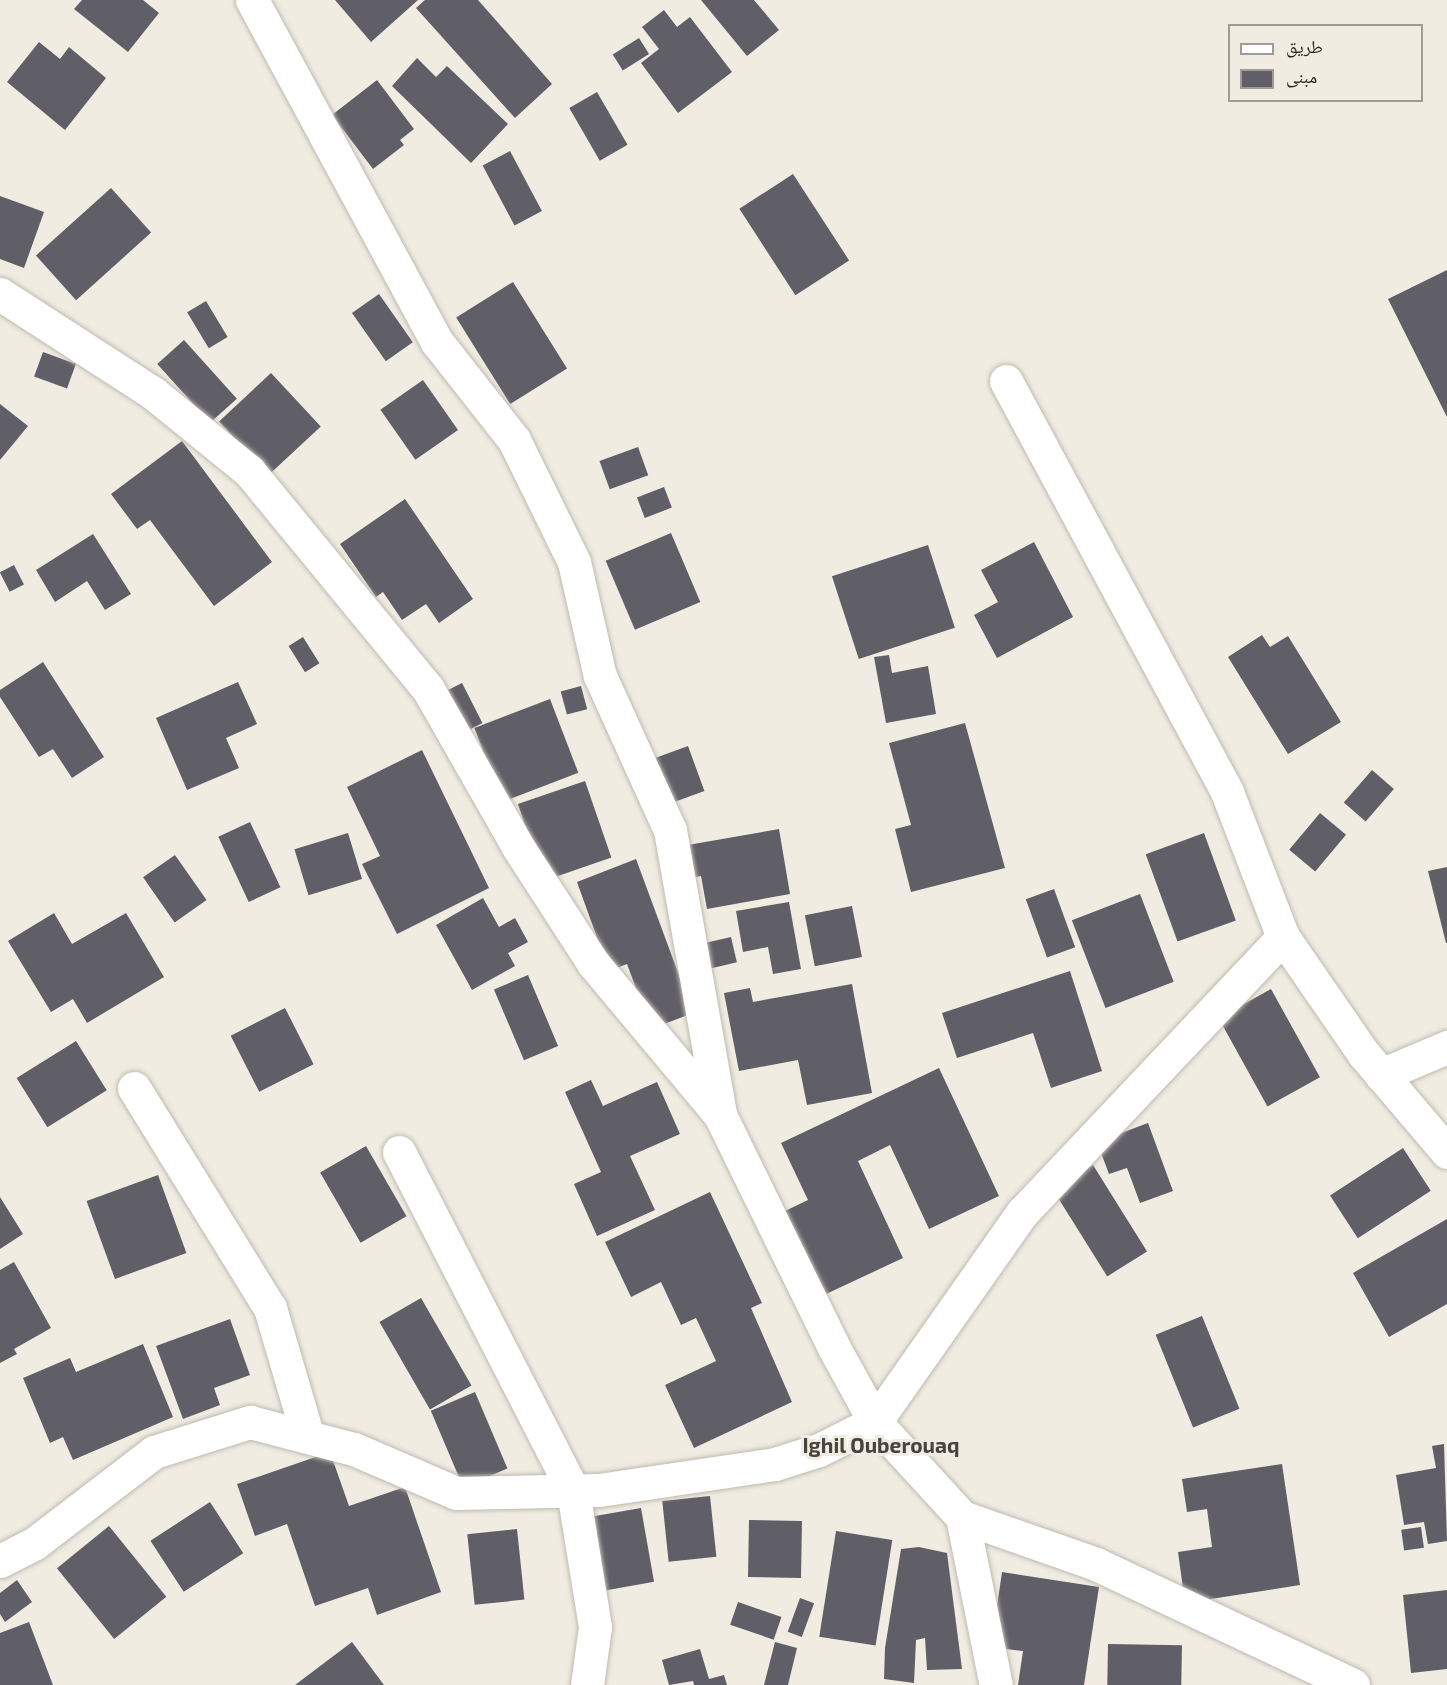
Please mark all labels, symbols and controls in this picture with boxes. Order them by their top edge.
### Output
legend [1228,24,1423,102]
text: طريق [1286,35,1323,57]
text: مبنى [1286,65,1317,87]
district label: Ighil Ouberouaq [802,1432,960,1458]

